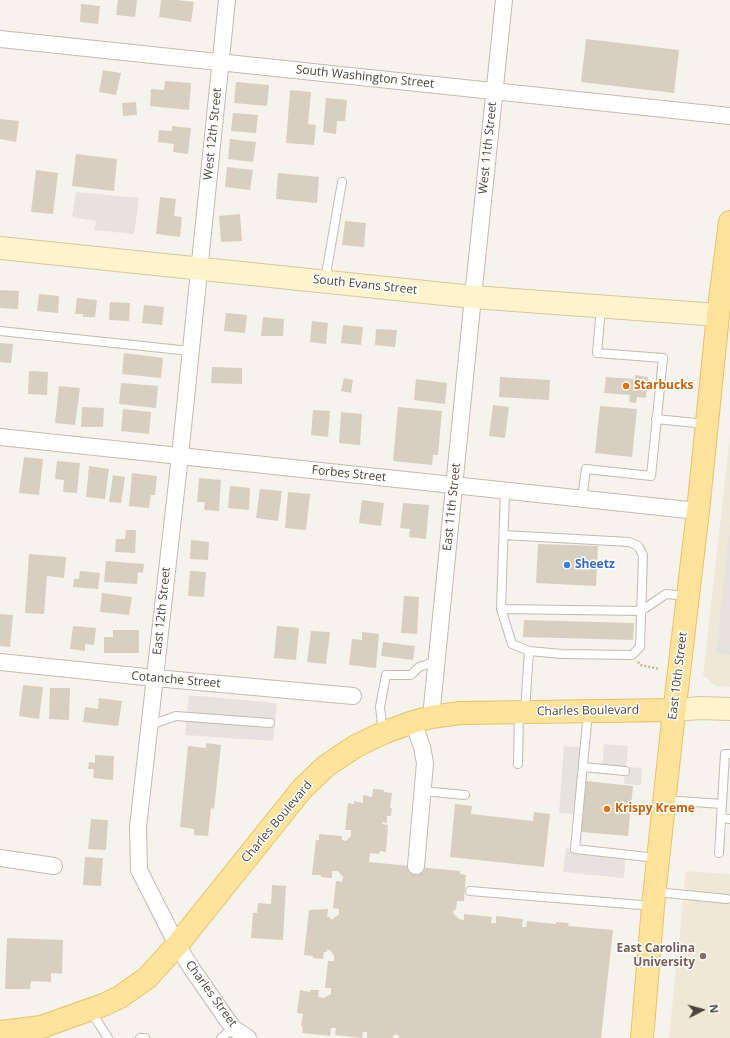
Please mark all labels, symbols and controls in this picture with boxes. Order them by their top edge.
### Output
street label: South Washington Street [295,63,435,91]
street label: West 12th Street [201,87,225,181]
street label: West 11th Street [476,101,500,195]
street label: South Evans Street [312,272,418,298]
place label: Starbucks [634,379,694,393]
marker: Starbucks [621,381,631,391]
street label: East 11th Street [440,462,464,552]
street label: Forbes Street [311,463,387,485]
place label: Sheetz [575,558,615,572]
marker: Sheetz [562,560,572,570]
street label: East 12th Street [150,566,174,656]
street label: East 10th Street [665,631,691,721]
street label: Cotanche Street [131,669,221,691]
street label: Charles Boulevard [537,703,639,719]
street label: Charles Boulevard [239,778,315,866]
place label: Krispy Kreme [615,802,695,816]
marker: Krispy Kreme [602,804,612,814]
place label: East Carolina University [617,942,695,970]
marker: East Carolina University [698,951,708,961]
street label: Charles Street [182,958,240,1030]
north arrow [682,990,722,1030]
text: N [707,1003,722,1014]

